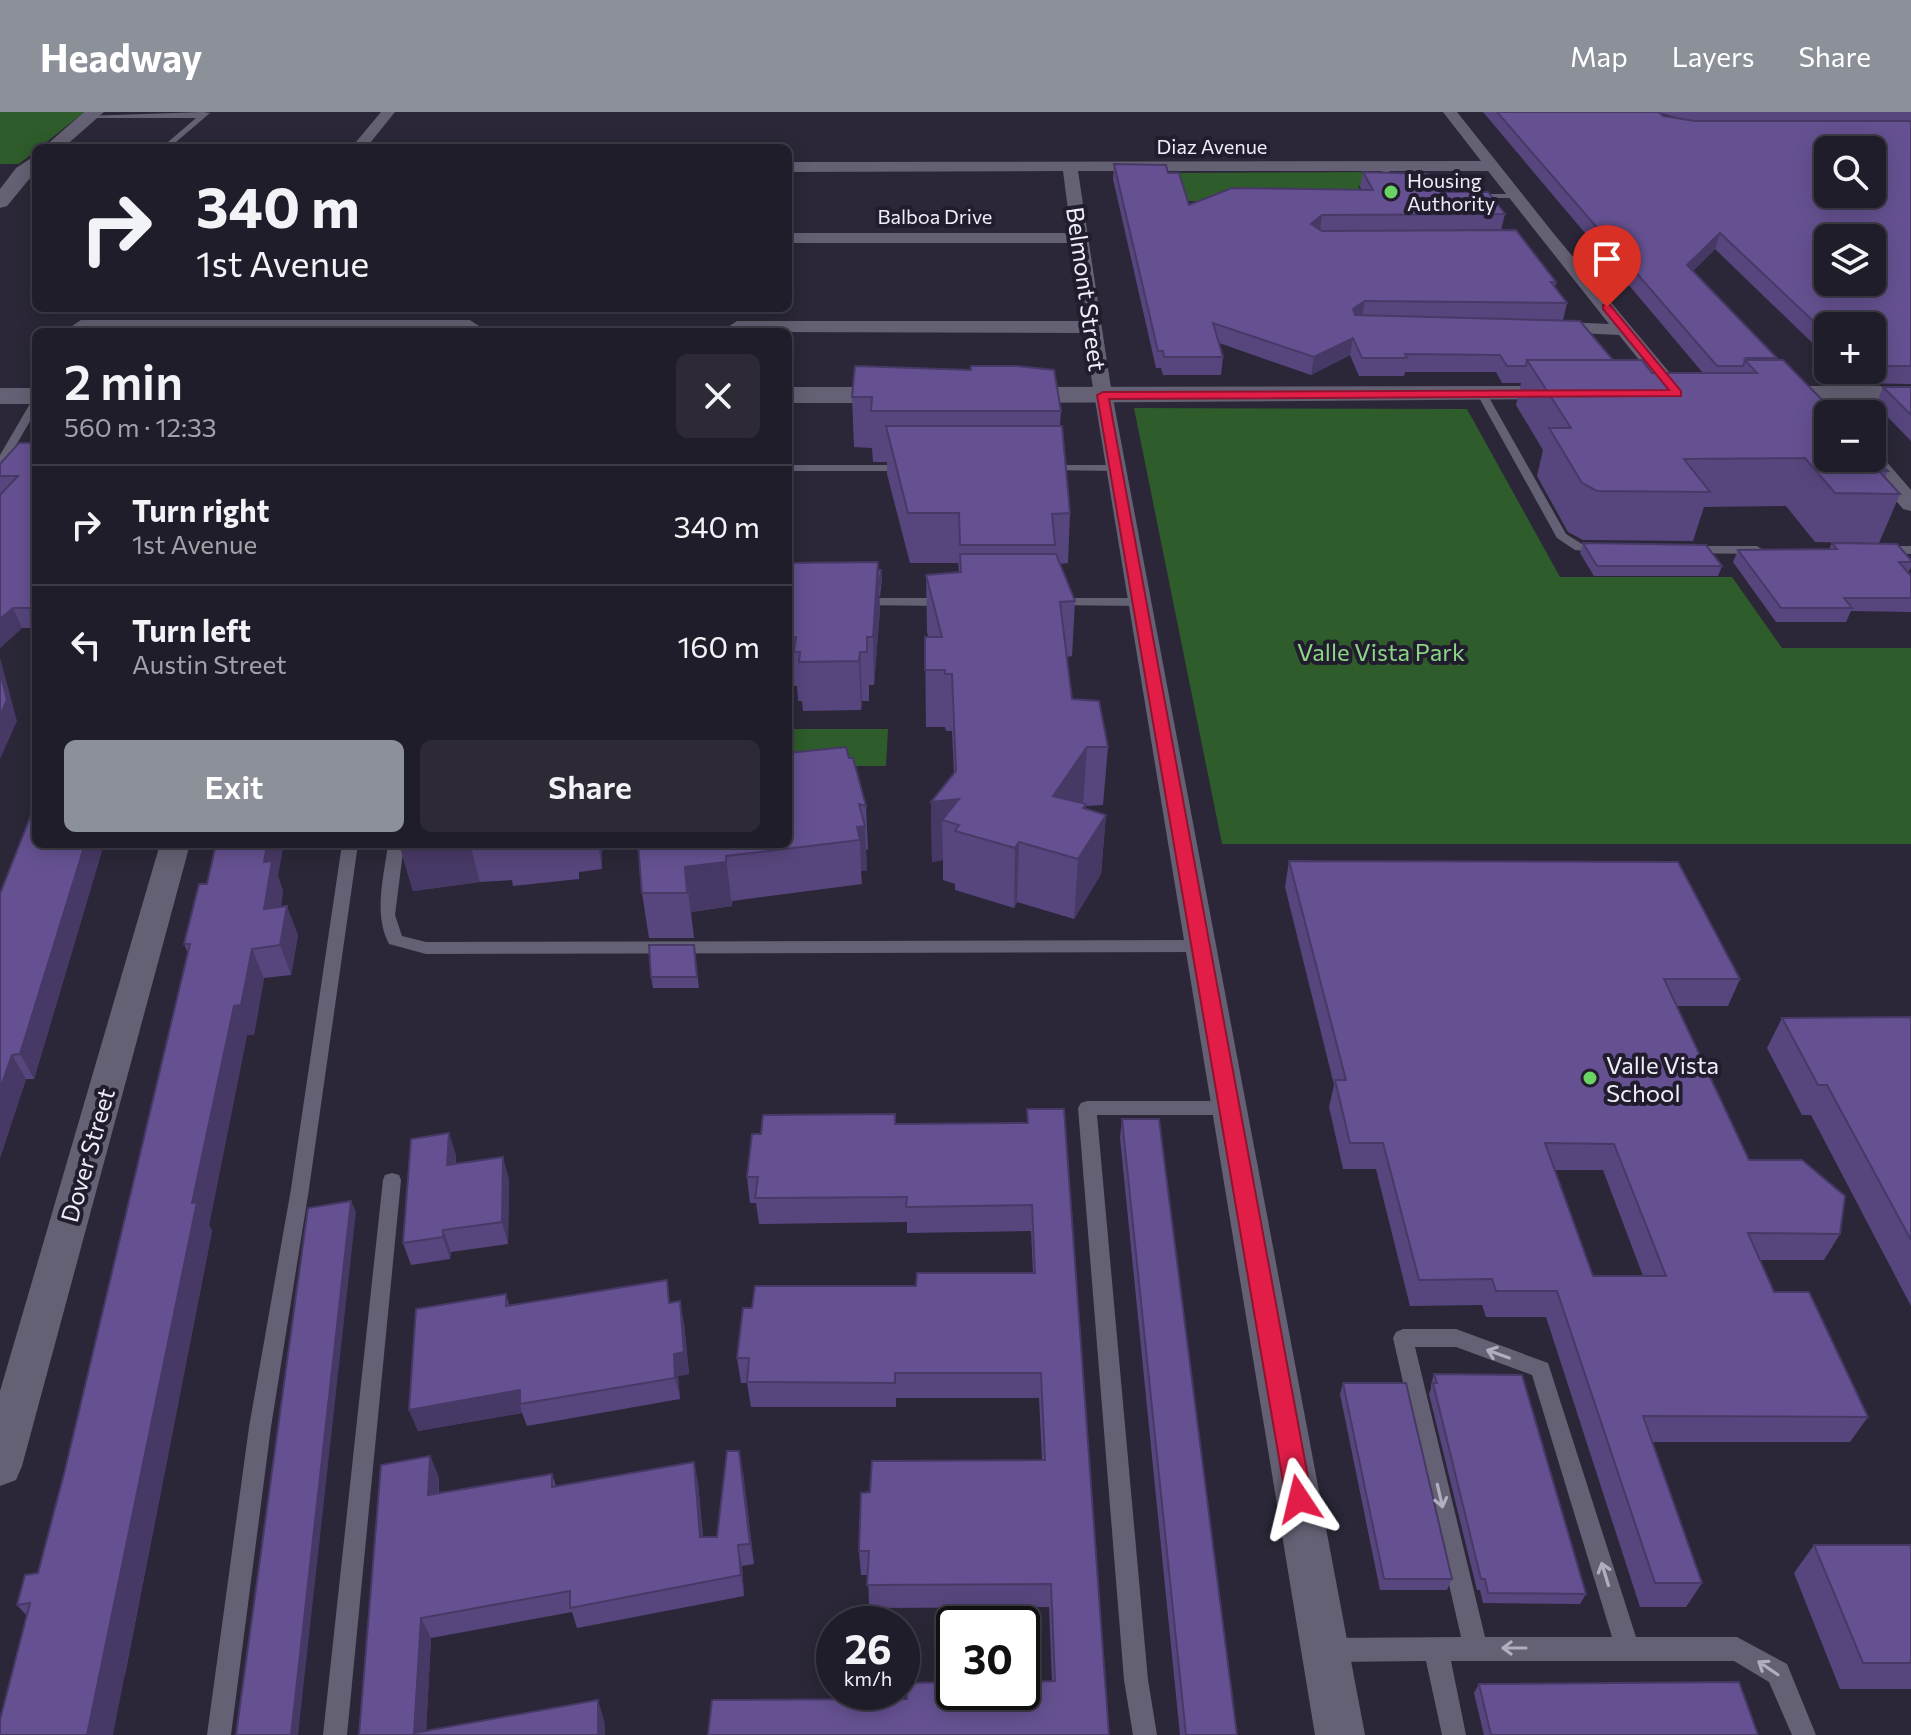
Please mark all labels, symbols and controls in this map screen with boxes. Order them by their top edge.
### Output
text: Headway [40,33,202,80]
text: Map [1570,39,1628,73]
text: Layers [1672,39,1754,73]
text: Share [1798,39,1871,73]
street label: Diaz Avenue [1157,134,1267,158]
map controls [1814,136,1886,472]
button: search [1814,136,1886,208]
place label: Housing Authority [1407,168,1495,215]
text: 340 m [196,171,360,240]
icon: right [64,176,168,280]
marker: Housing Authority [1382,183,1400,201]
street label: Balboa Drive [878,204,992,228]
street label: Belmont Street [1061,205,1113,373]
button: layers [1814,224,1886,296]
pin [1573,225,1641,307]
icon: arrive [1585,237,1629,281]
text: 1st Avenue [196,240,369,284]
button: + [1814,312,1886,384]
text: 2 min [64,351,183,410]
button: close [676,354,760,438]
button: − [1814,400,1886,472]
text: 560 m · 12:33 [64,411,217,442]
text: Turn right [132,491,269,528]
icon: right [64,503,108,547]
text: 340 m [673,507,760,544]
text: 1st Avenue [132,528,257,559]
text: Turn left [132,611,251,648]
icon: left [64,623,108,667]
text: 160 m [677,627,760,664]
park label: Valle Vista Park [1297,637,1465,666]
text: Austin Street [132,648,287,679]
button: Exit [64,740,404,832]
button: Share [420,740,760,832]
place label: Valle Vista School [1606,1050,1719,1107]
marker: Valle Vista School [1581,1069,1599,1087]
street label: Dover Street [54,1084,120,1225]
one-way arrow [1486,1345,1511,1360]
position arrow [1257,1457,1341,1541]
one-way arrow [1433,1482,1448,1508]
one-way arrow [1596,1562,1611,1587]
speed limit sign: 30 [936,1606,1040,1710]
text: 26 [844,1623,892,1672]
one-way arrow [1501,1640,1528,1656]
one-way arrow [1758,1660,1779,1677]
text: km/h [844,1666,892,1690]

